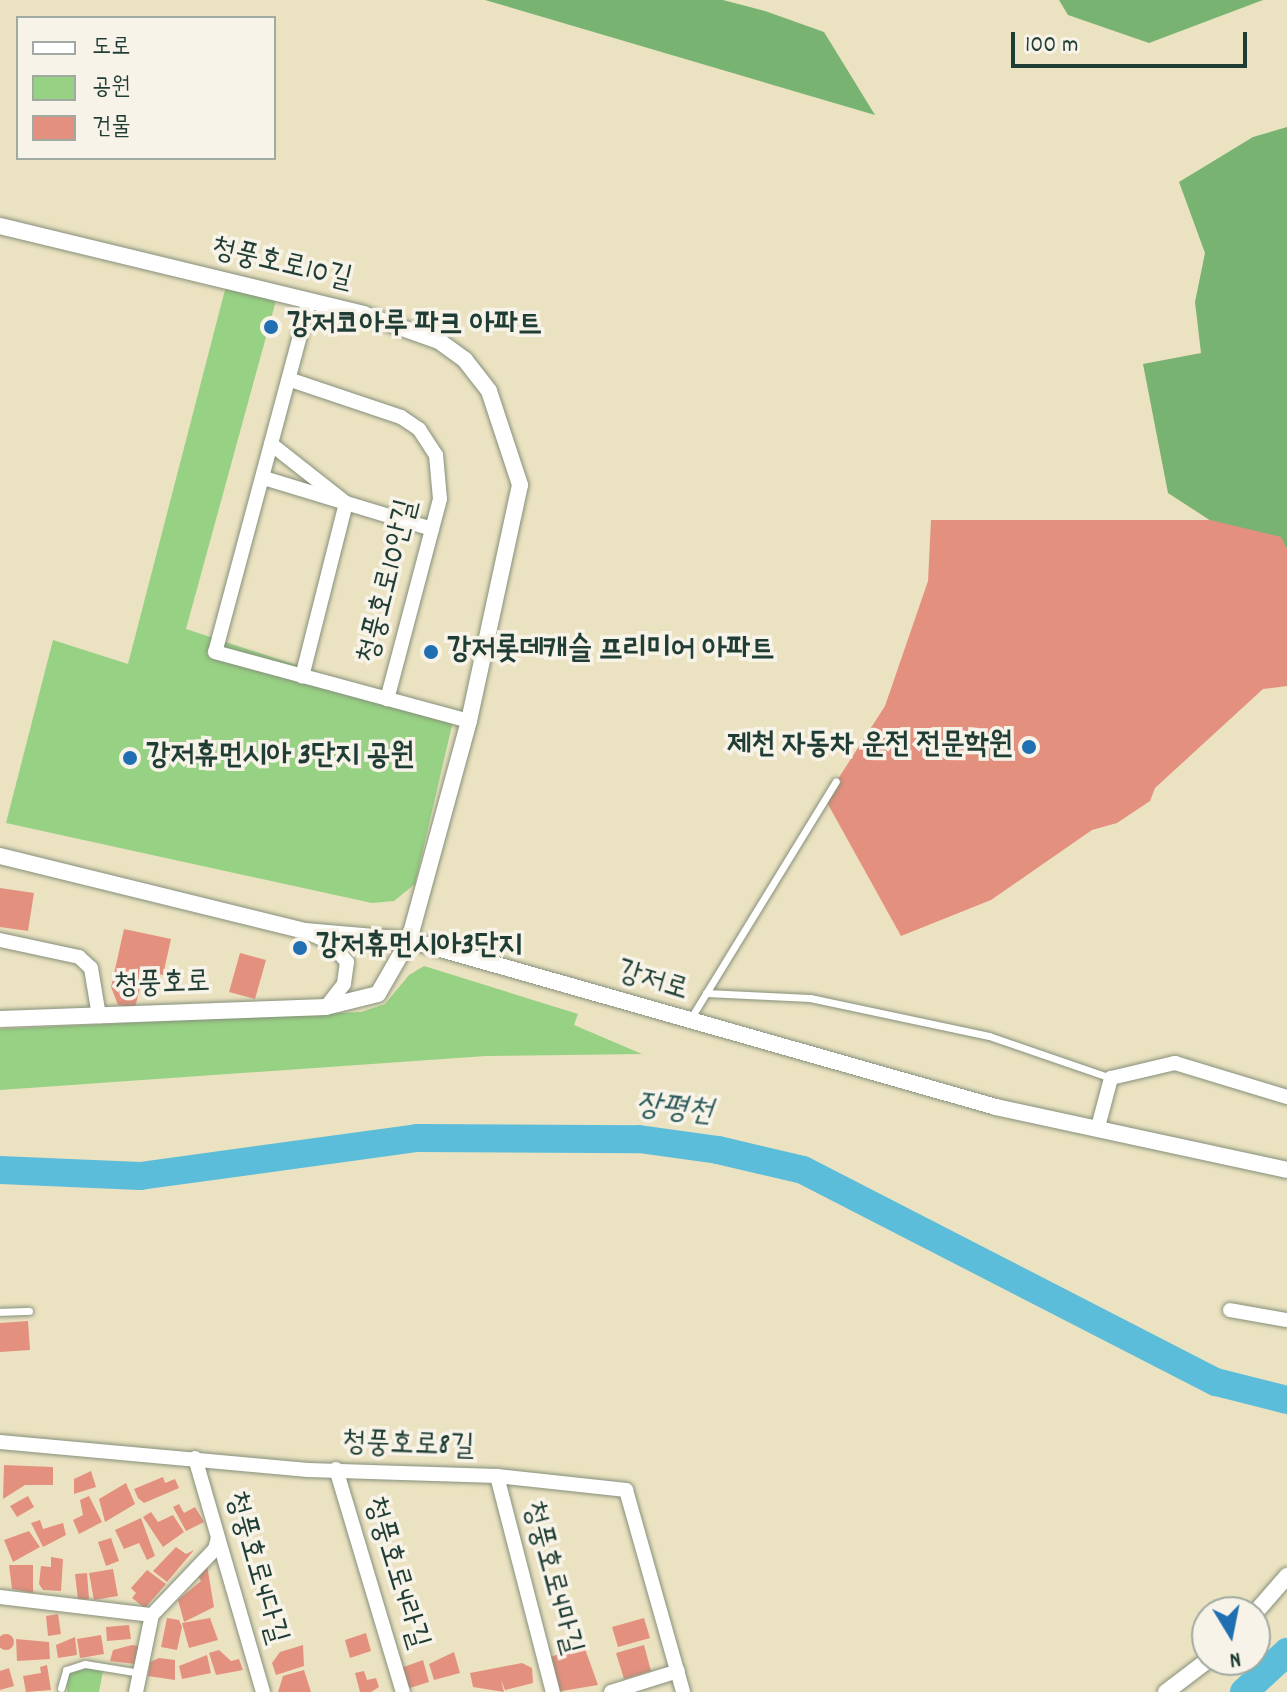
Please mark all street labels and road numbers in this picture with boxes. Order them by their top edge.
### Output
street label: 청풍호로10길 [207,232,355,300]
street label: 청풍호로10안길 [352,496,428,668]
street label: 강저로 [612,955,692,1011]
street label: 청풍호로 [113,966,211,1006]
street label: 청풍호로8길 [341,1427,475,1467]
street label: 청풍호로4다길 [215,1487,293,1649]
street label: 청풍호로4라길 [354,1493,434,1653]
street label: 청풍호로4마길 [512,1497,588,1659]

